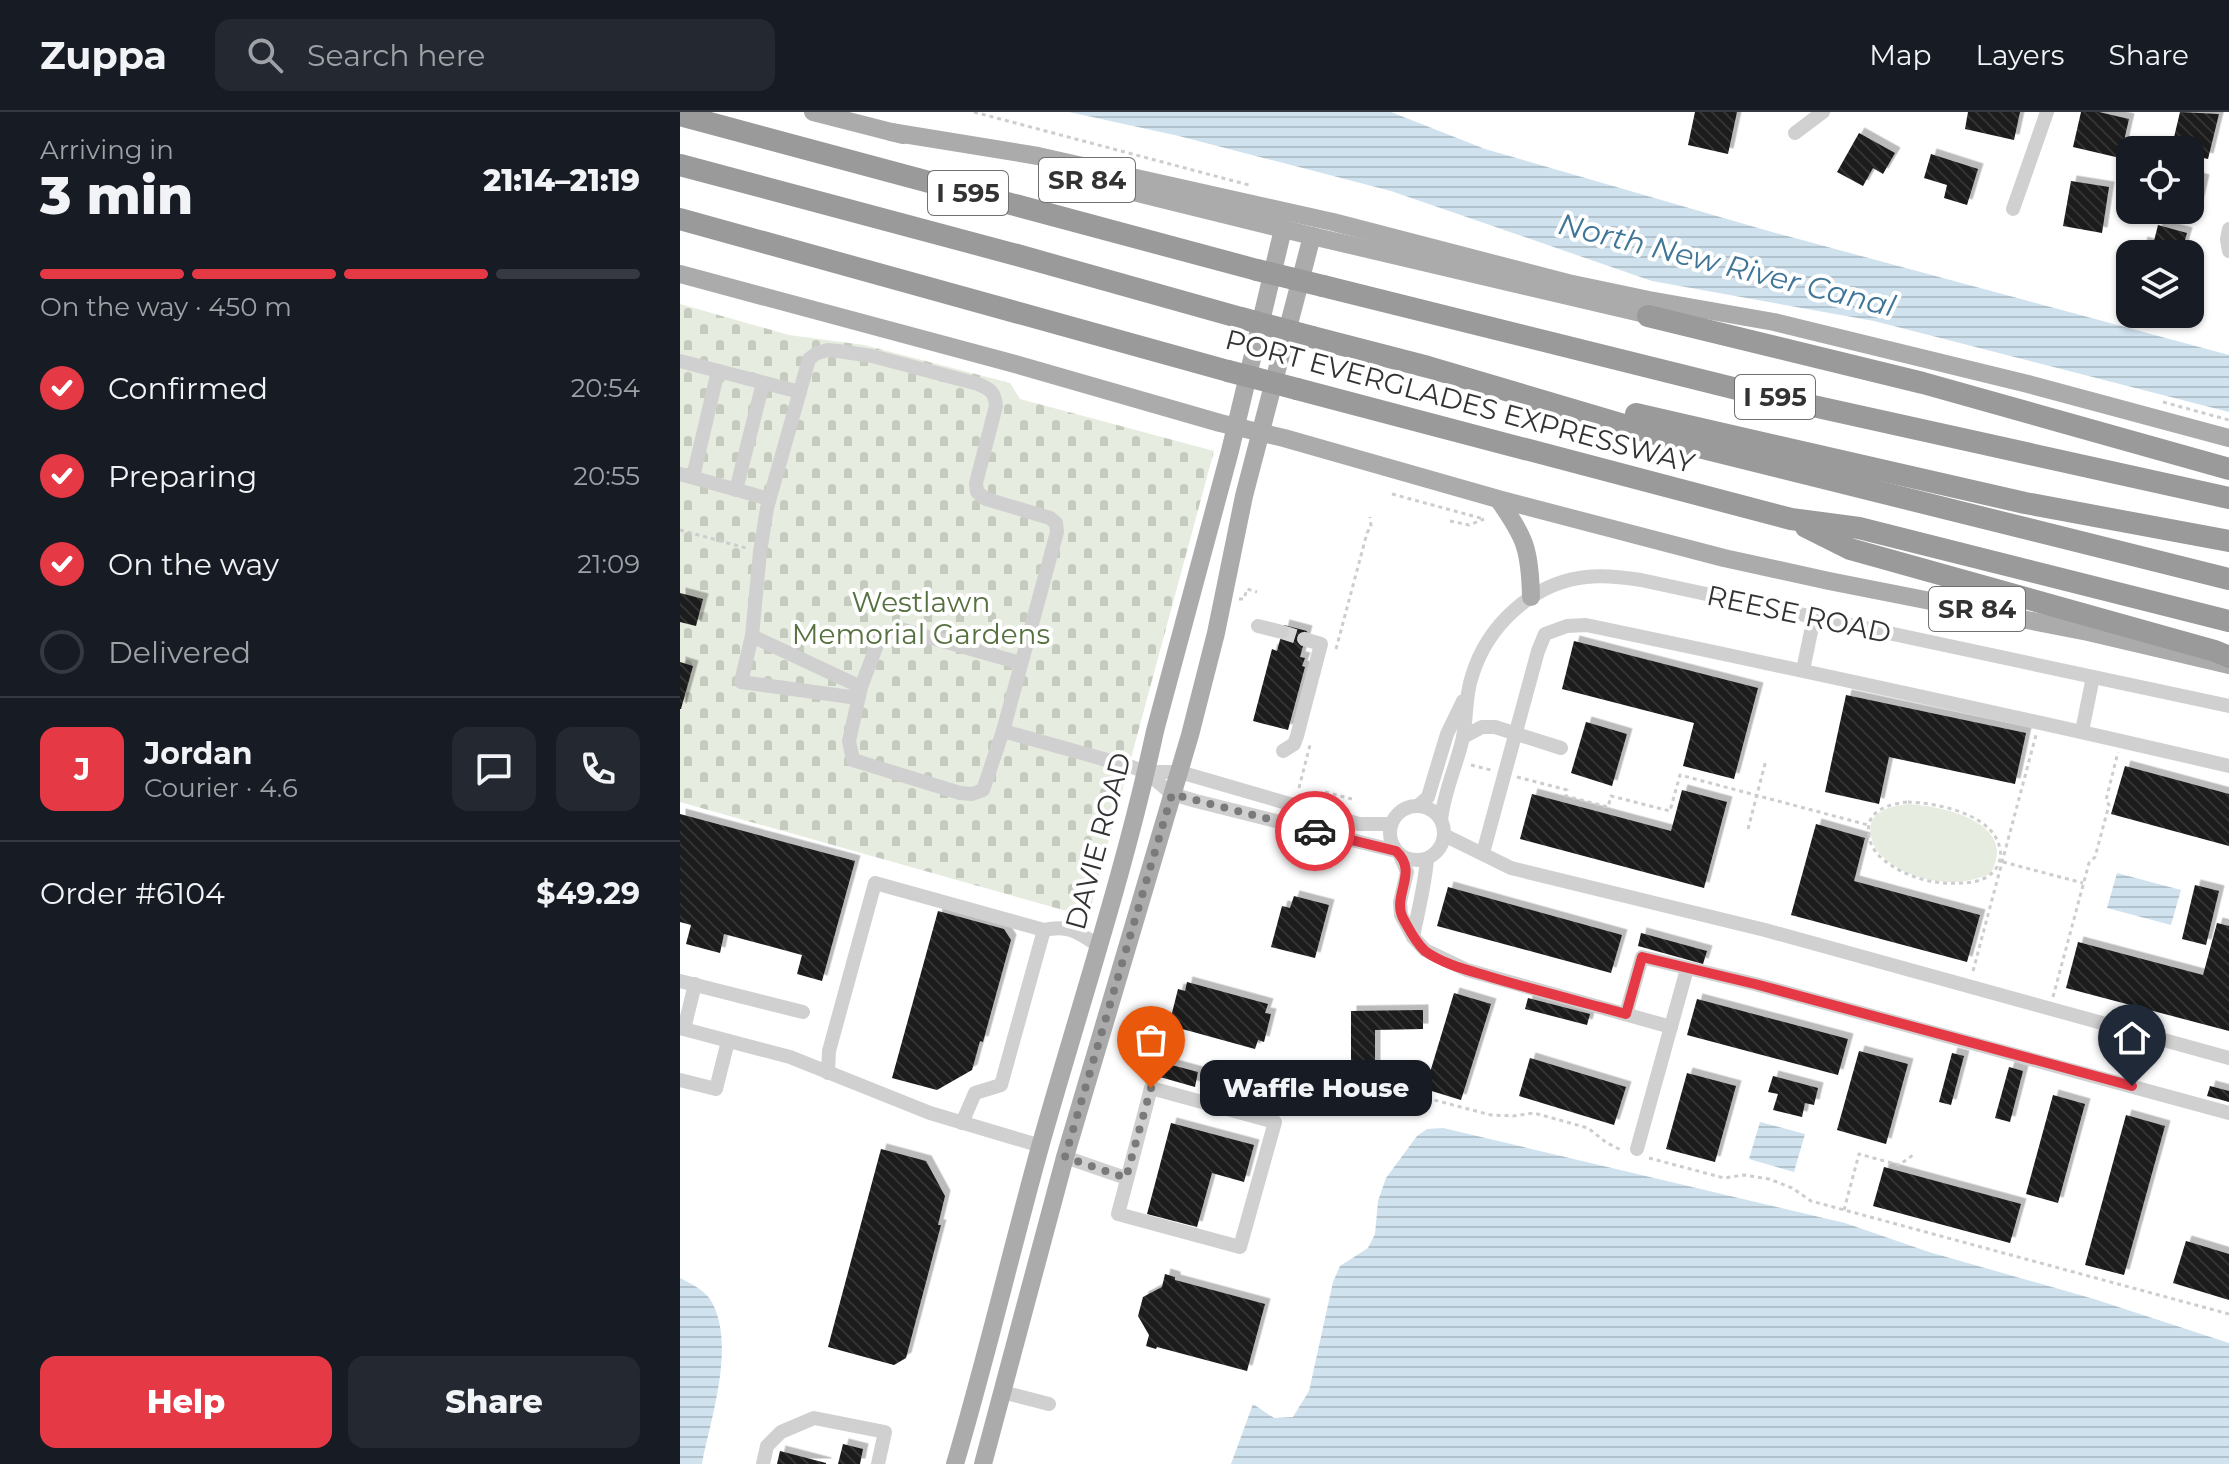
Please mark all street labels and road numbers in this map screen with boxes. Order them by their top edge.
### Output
road number: SR 84 [1039,158,1135,202]
road number: I 595 [928,171,1008,215]
street label: PORT EVERGLADES EXPRESSWAY [1222,322,1699,480]
road number: I 595 [1735,375,1815,419]
street label: REESE ROAD [1704,578,1894,650]
road number: SR 84 [1929,587,2025,631]
street label: DAVIE ROAD [1058,749,1138,933]

